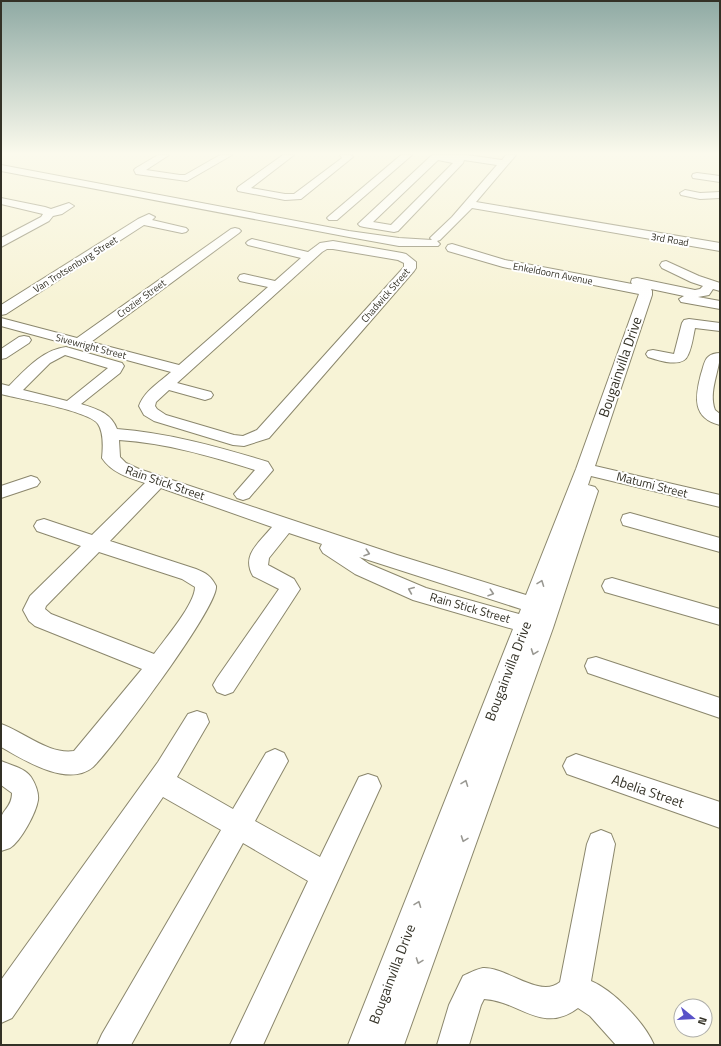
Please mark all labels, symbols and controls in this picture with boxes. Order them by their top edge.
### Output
street label: 3rd Road [650,229,690,250]
street label: Van Trotsenburg Street [30,232,121,296]
street label: Enkeldoorn Avenue [512,258,594,289]
street label: Chadwick Street [357,264,414,326]
street label: Crozier Street [114,275,169,321]
street label: Bougainvilla Drive [592,314,647,420]
street label: Sivewright Street [54,330,128,363]
street label: Rain Stick Street [123,460,208,505]
street label: Matumi Street [614,466,691,503]
one-way arrow [363,548,370,557]
one-way arrow [537,579,545,586]
one-way arrow [408,587,415,595]
street label: Rain Stick Street [428,587,513,628]
one-way arrow [487,588,494,597]
street label: Bougainvilla Drive [479,618,536,724]
one-way arrow [530,648,538,655]
street label: Abelia Street [609,768,687,813]
one-way arrow [460,779,468,786]
one-way arrow [461,836,469,843]
one-way arrow [414,901,422,908]
street label: Bougainvilla Drive [363,921,420,1027]
one-way arrow [416,958,424,965]
north arrow [673,998,713,1038]
text: N [694,1015,711,1027]

